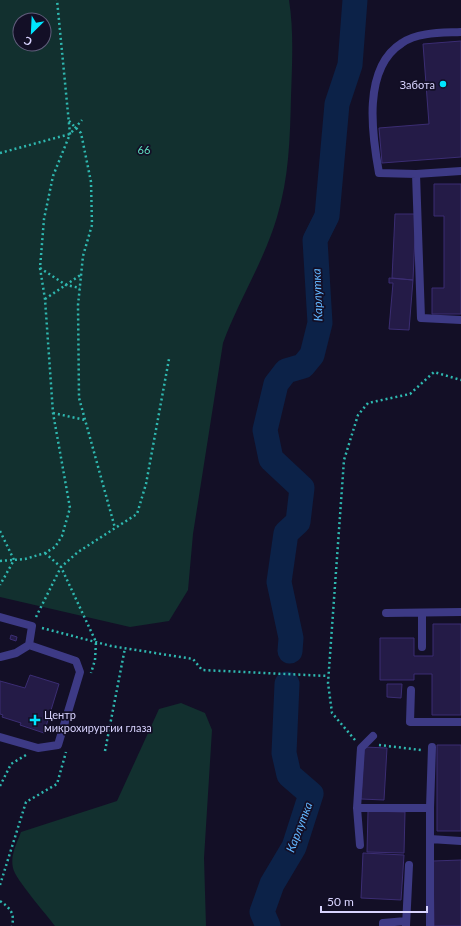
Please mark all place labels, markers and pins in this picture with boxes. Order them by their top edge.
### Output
place label: Забота [400,78,435,91]
marker: Забота [438,79,448,89]
place label: Центр микрохирургии глаза [44,708,152,734]
marker: Центр микрохирургии глаза [29,714,41,726]

